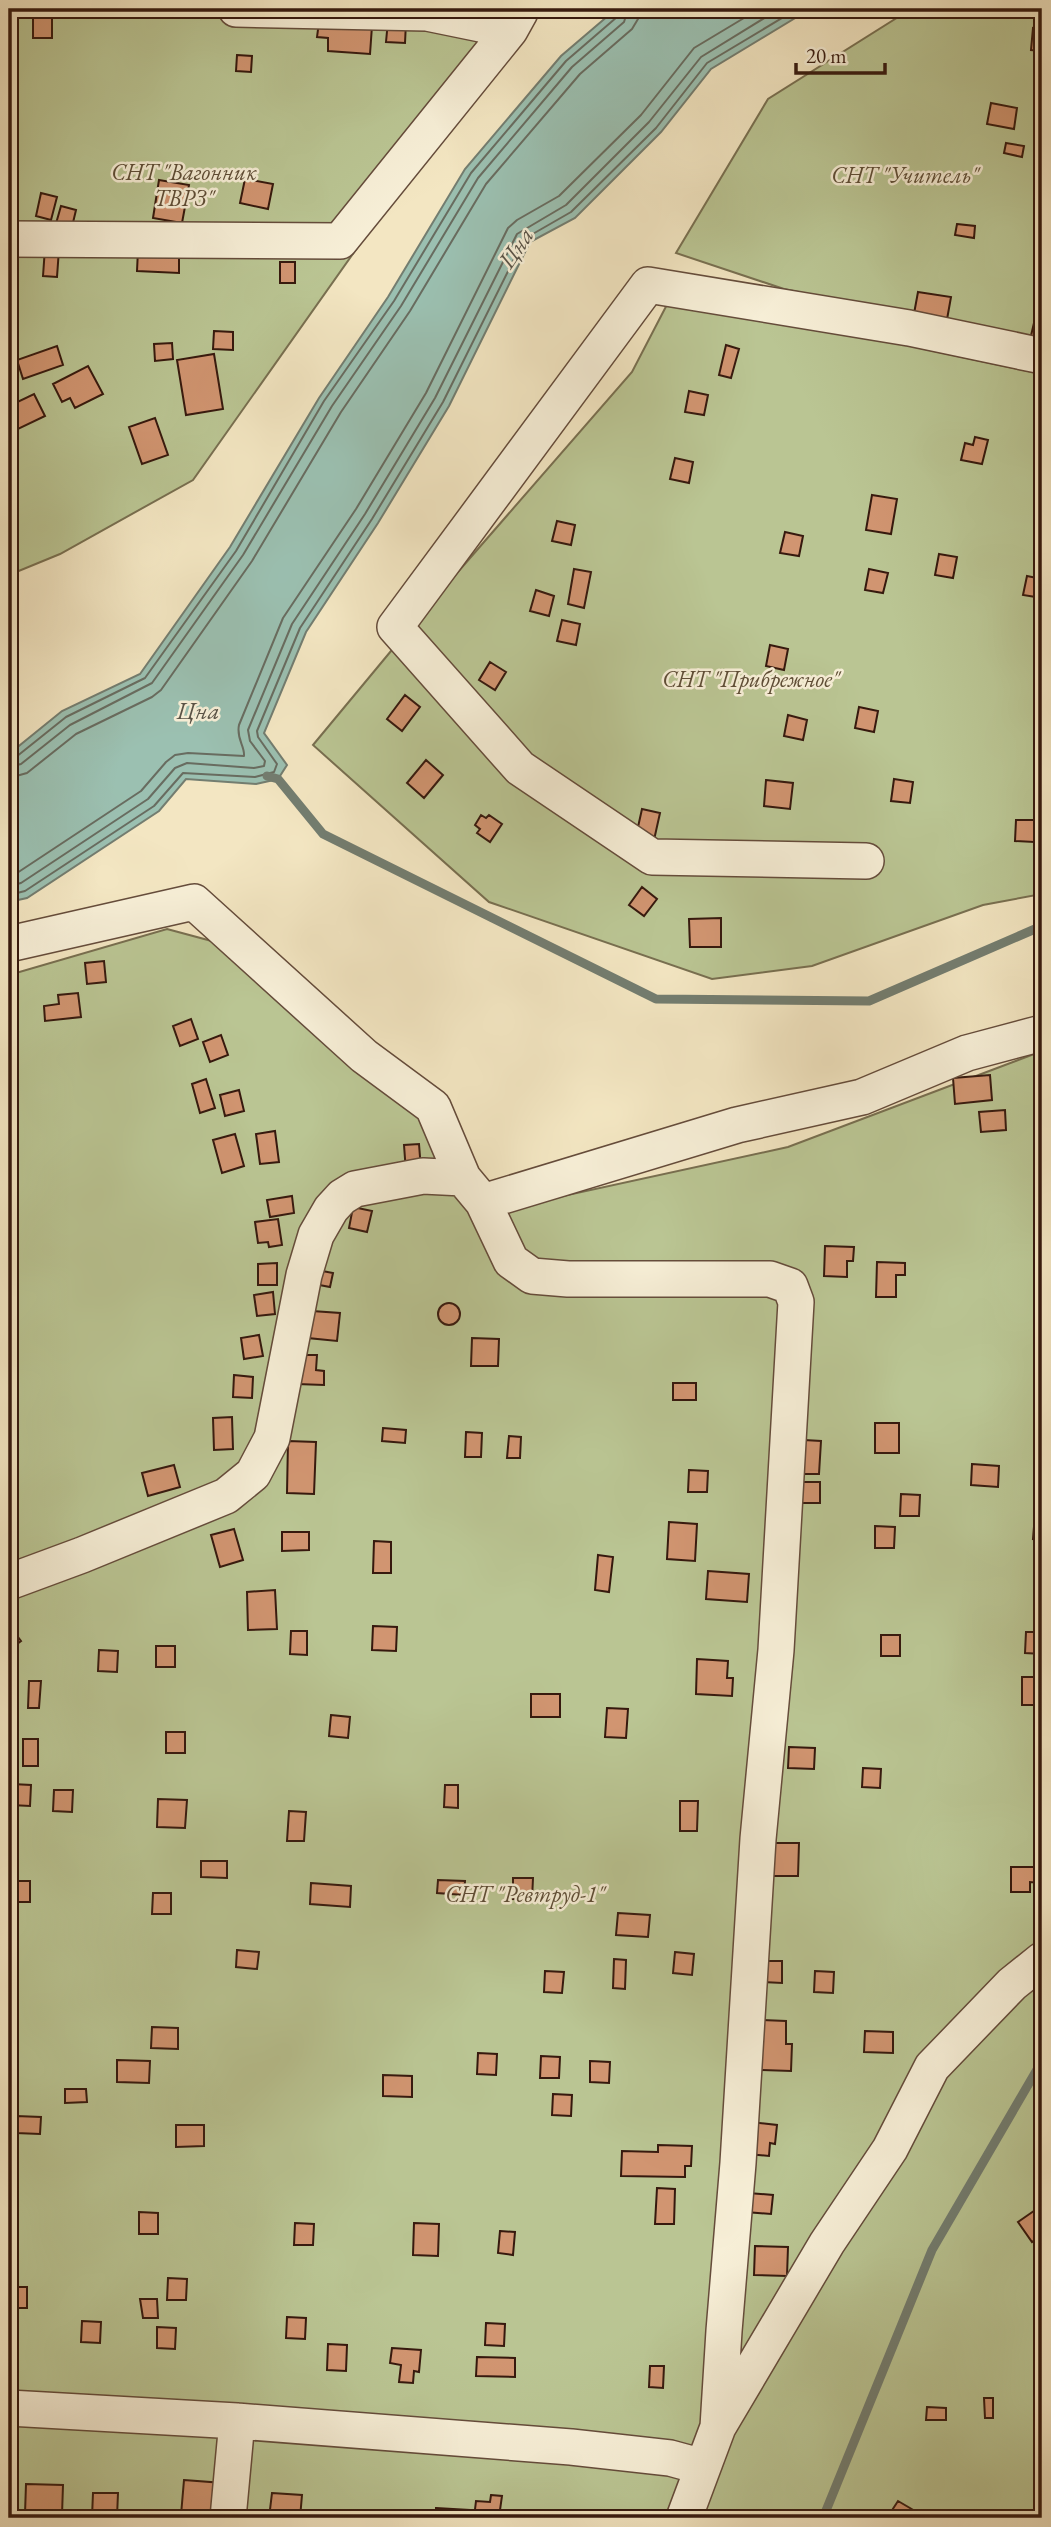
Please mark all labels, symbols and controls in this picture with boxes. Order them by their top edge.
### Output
scale bar [796,32,885,76]
text: 20 m [806,42,847,69]
park label: СНТ "Вагонник ТВРЗ" [111,157,258,213]
park label: СНТ "Учитель" [831,160,981,190]
water label: Цна [490,221,540,275]
park label: СНТ "Прибрежное" [662,664,842,694]
water label: Цна [175,695,220,726]
park label: СНТ "Ревтруд-1" [445,1879,607,1909]

